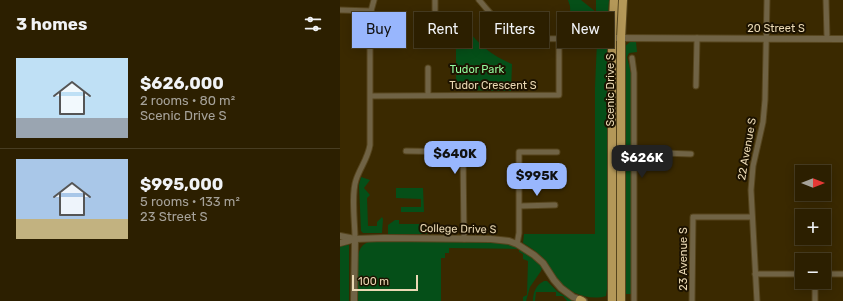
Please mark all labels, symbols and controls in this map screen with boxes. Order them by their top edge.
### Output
chip: Buy [352,12,406,48]
chip: Rent [414,12,472,48]
chip: Filters [480,12,549,48]
chip: New [557,12,614,48]
icon: filters [302,13,324,35]
text: 3 homes [16,14,87,34]
street label: 20 Street S [747,22,805,35]
street label: Scenic Drive S [604,53,617,127]
park label: Tudor Park [450,63,505,76]
text: $626,000 [140,73,224,93]
icon: home [48,74,96,122]
street label: Tudor Crescent S [449,79,537,92]
text: 2 rooms · 80 m² [140,93,235,108]
text: Scenic Drive S [140,108,226,123]
street label: 22 Avenue S [735,117,759,181]
pin: $640K [427,141,483,175]
pin: $626K [614,145,670,179]
text: $640K [433,146,477,161]
text: $626K [621,150,663,165]
pin: $995K [509,163,565,197]
north arrow [795,165,831,201]
map controls [795,165,831,289]
text: $995K [516,168,558,183]
text: $995,000 [140,174,223,194]
icon: home [48,175,96,223]
text: 5 rooms · 133 m² [140,194,240,209]
text: 23 Street S [140,209,207,224]
button: + [795,209,831,245]
street label: College Drive S [420,222,497,236]
street label: 23 Avenue S [677,227,690,291]
button: − [795,253,831,289]
scale bar [352,273,418,292]
text: 100 m [358,275,389,288]

